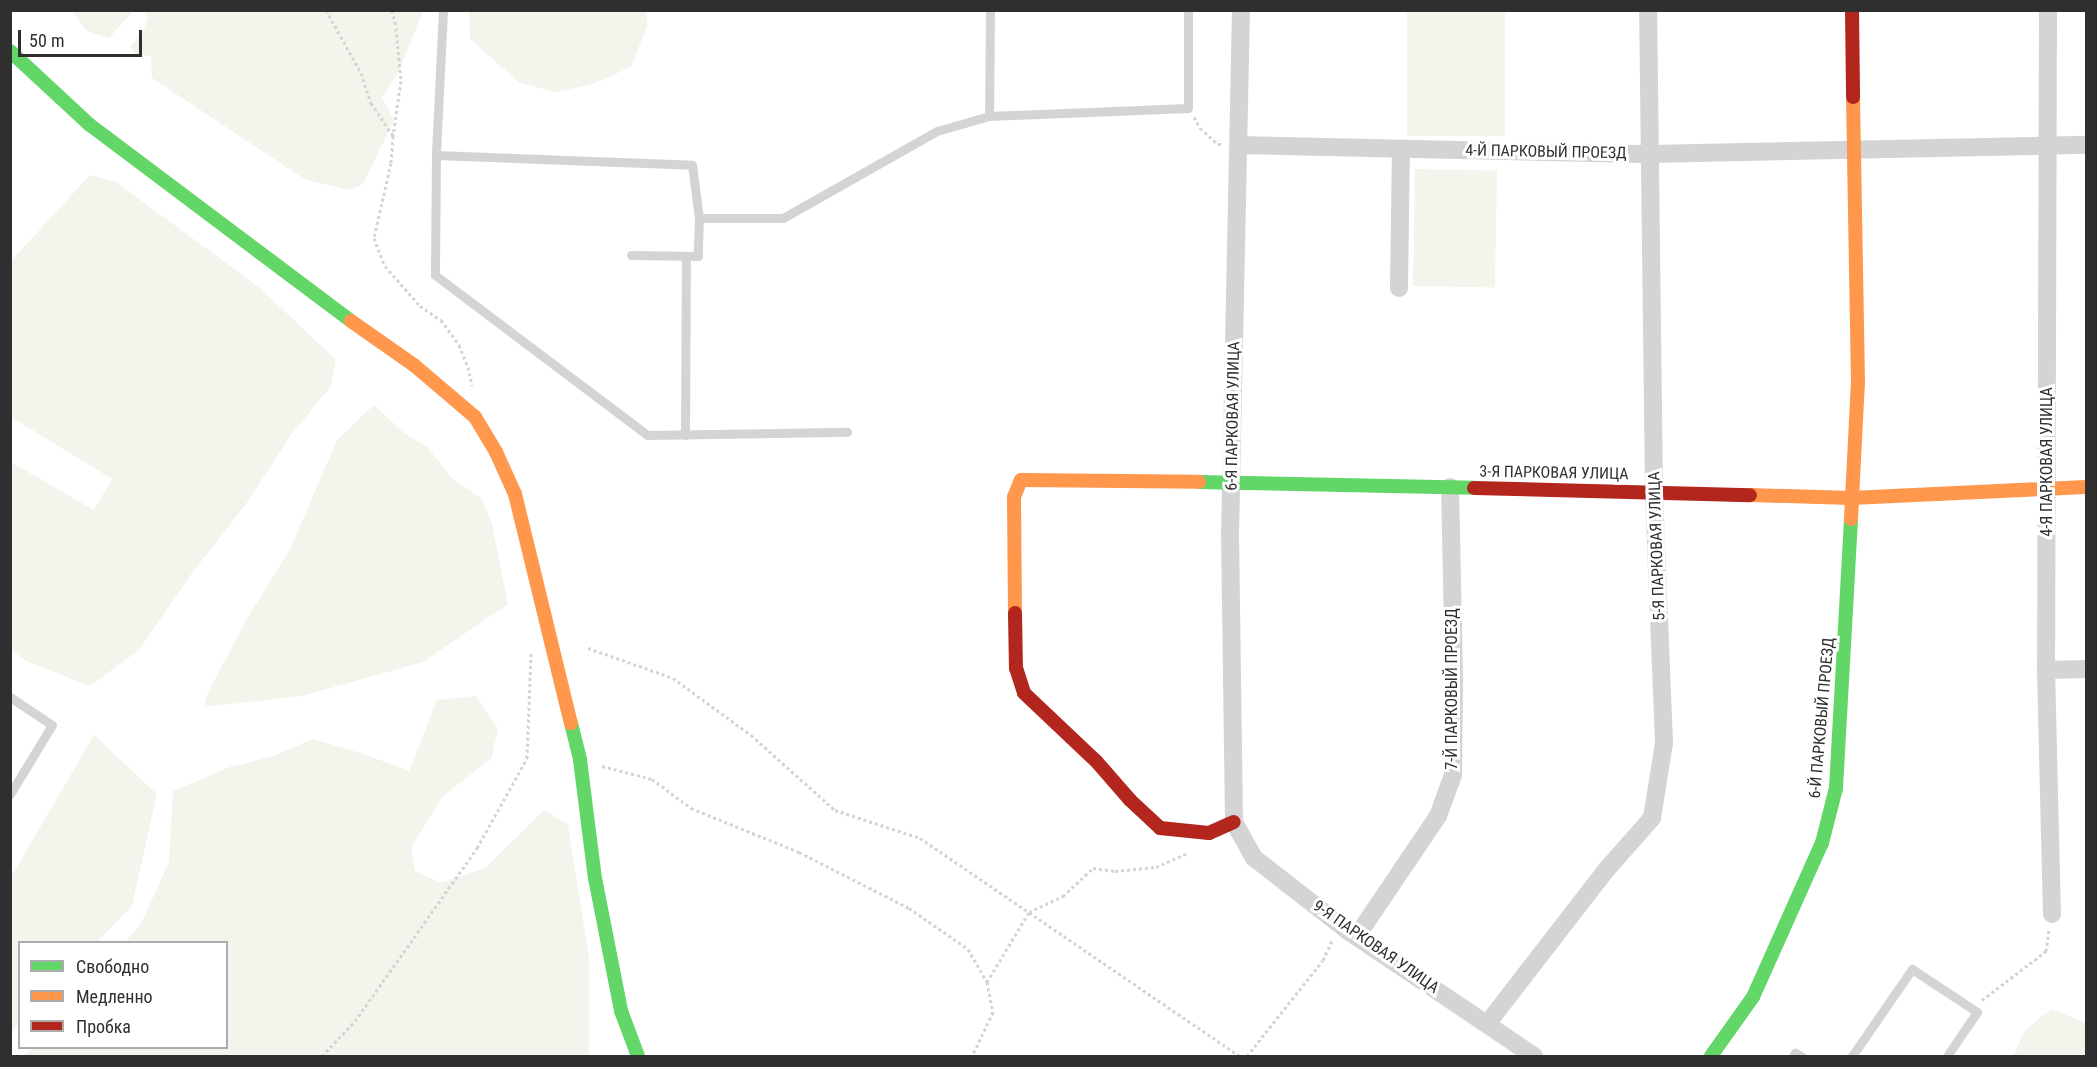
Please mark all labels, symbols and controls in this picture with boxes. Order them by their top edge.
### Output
scale bar [21,18,146,56]
text: 50 m [29,30,64,51]
street label: 4-Й ПАРКОВЫЙ ПРОЕЗД [1465,141,1627,163]
street label: 6-Я ПАРКОВАЯ УЛИЦА [1222,341,1244,491]
street label: 4-Я ПАРКОВАЯ УЛИЦА [2037,387,2057,537]
street label: 3-Я ПАРКОВАЯ УЛИЦА [1479,462,1629,484]
street label: 5-Я ПАРКОВАЯ УЛИЦА [1645,471,1669,621]
street label: 7-Й ПАРКОВЫЙ ПРОЕЗД [1442,608,1462,770]
street label: 6-Й ПАРКОВЫЙ ПРОЕЗД [1805,637,1839,799]
street label: 9-Я ПАРКОВАЯ УЛИЦА [1309,896,1443,998]
legend [18,941,228,1049]
text: Свободно [76,956,149,977]
text: Медленно [76,986,153,1007]
text: Пробка [76,1016,131,1037]

